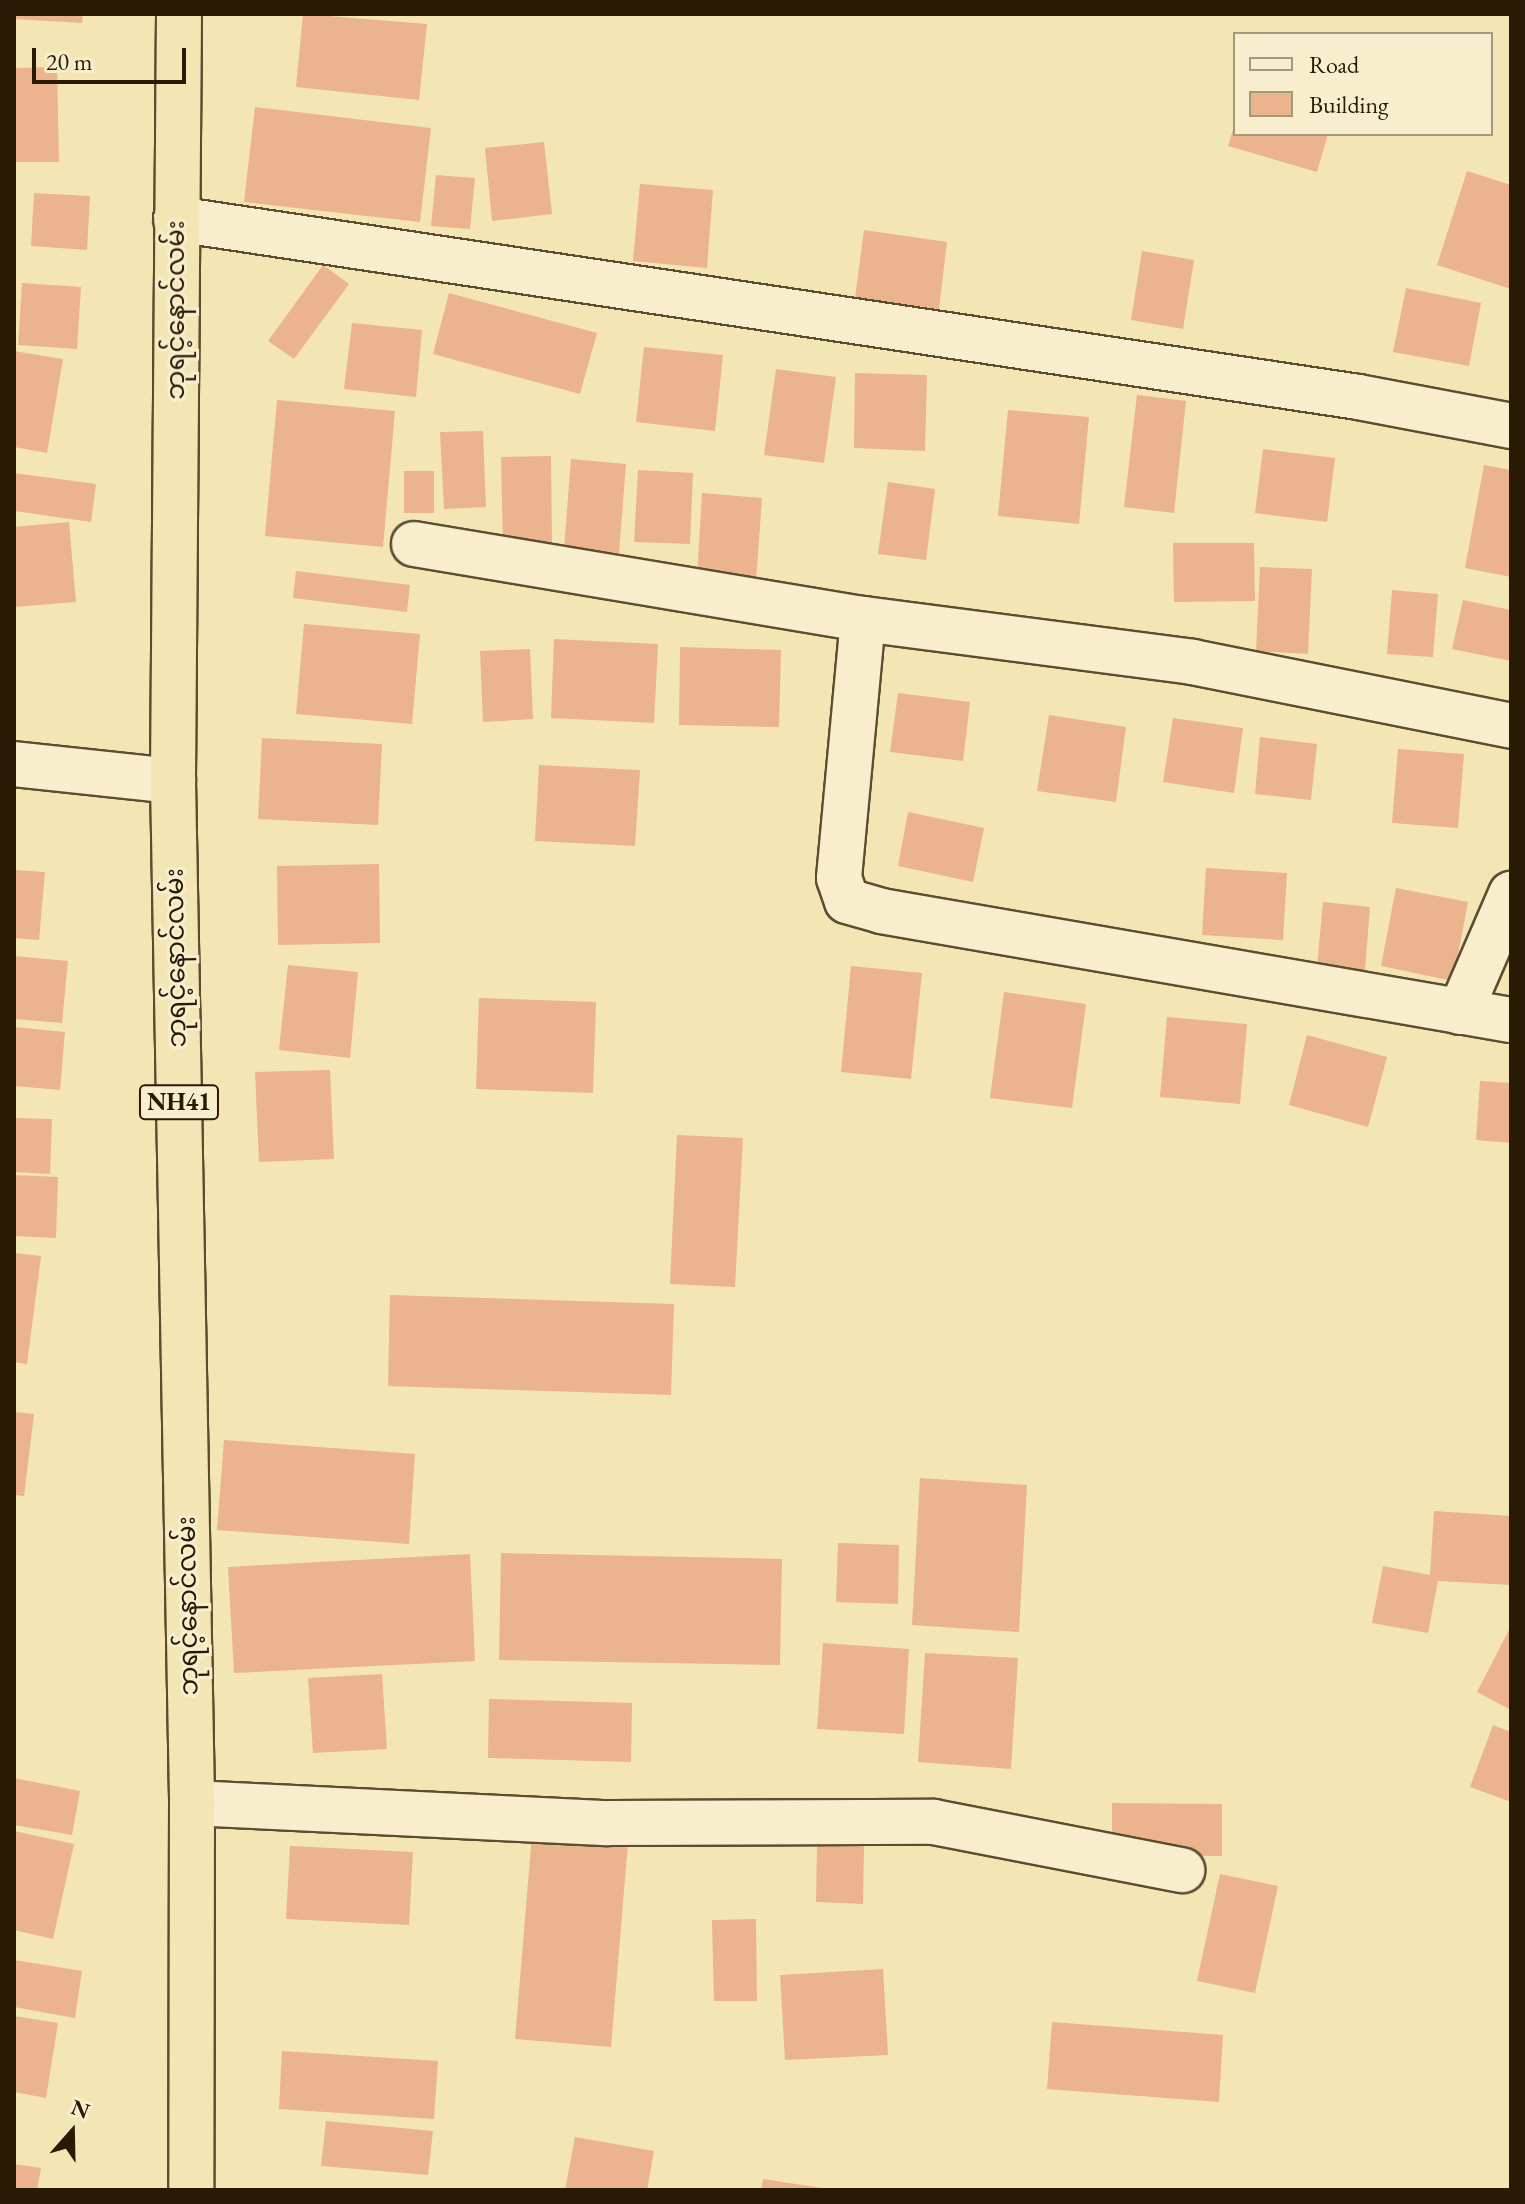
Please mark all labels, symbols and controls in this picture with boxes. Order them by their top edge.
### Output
scale bar [36,32,190,82]
legend [1233,32,1493,136]
text: 20 m [46,46,93,77]
text: Road [1309,49,1359,80]
text: Building [1309,89,1389,120]
street label: ဘုရင့်နောင်လမ်း [160,220,192,400]
street label: ဘုရင့်နောင်လမ်း [159,868,193,1048]
road number: NH41 [137,1082,221,1122]
street label: ဘုရင့်နောင်လမ်း [171,1516,205,1696]
north arrow [32,2092,112,2172]
text: N [67,2092,94,2126]

